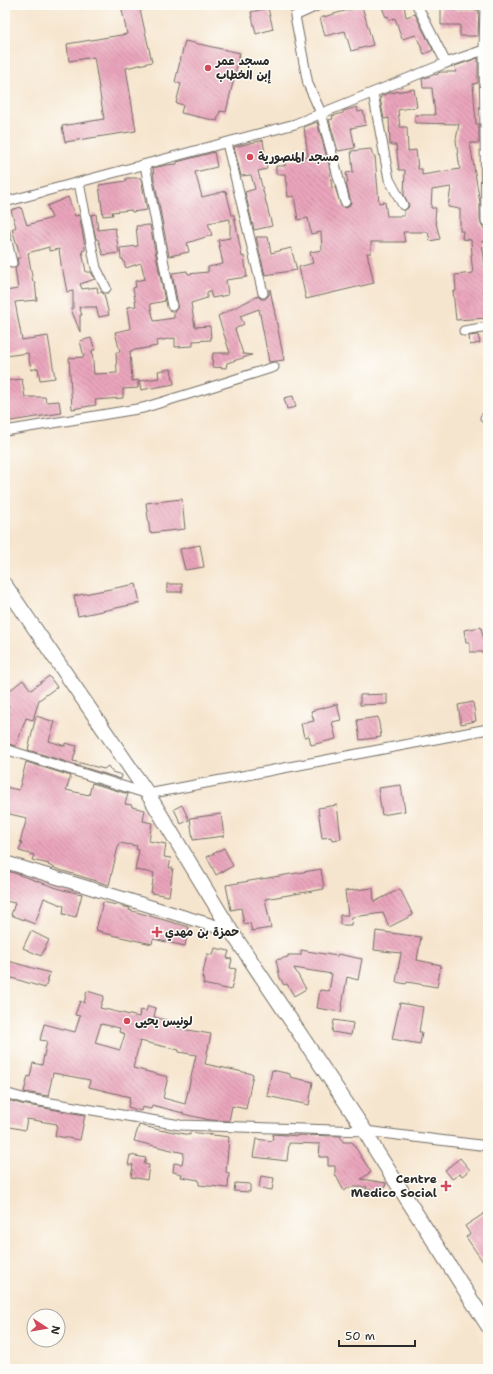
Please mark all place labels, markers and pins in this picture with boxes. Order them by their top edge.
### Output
place label: مسجد عمر إبن الخطاب [215,53,271,84]
marker: مسجد عمر إبن الخطاب [203,63,213,73]
place label: مسجد المنصورية [258,149,339,165]
marker: مسجد المنصورية [245,152,255,162]
place label: حمزة بن مهدي [165,924,239,941]
marker: حمزة بن مهدي [152,927,162,937]
place label: لونيس يحيى [135,1013,193,1029]
marker: لونيس يحيى [122,1016,132,1026]
place label: Centre Medico Social [351,1171,437,1201]
marker: Centre Medico Social [440,1180,452,1192]

